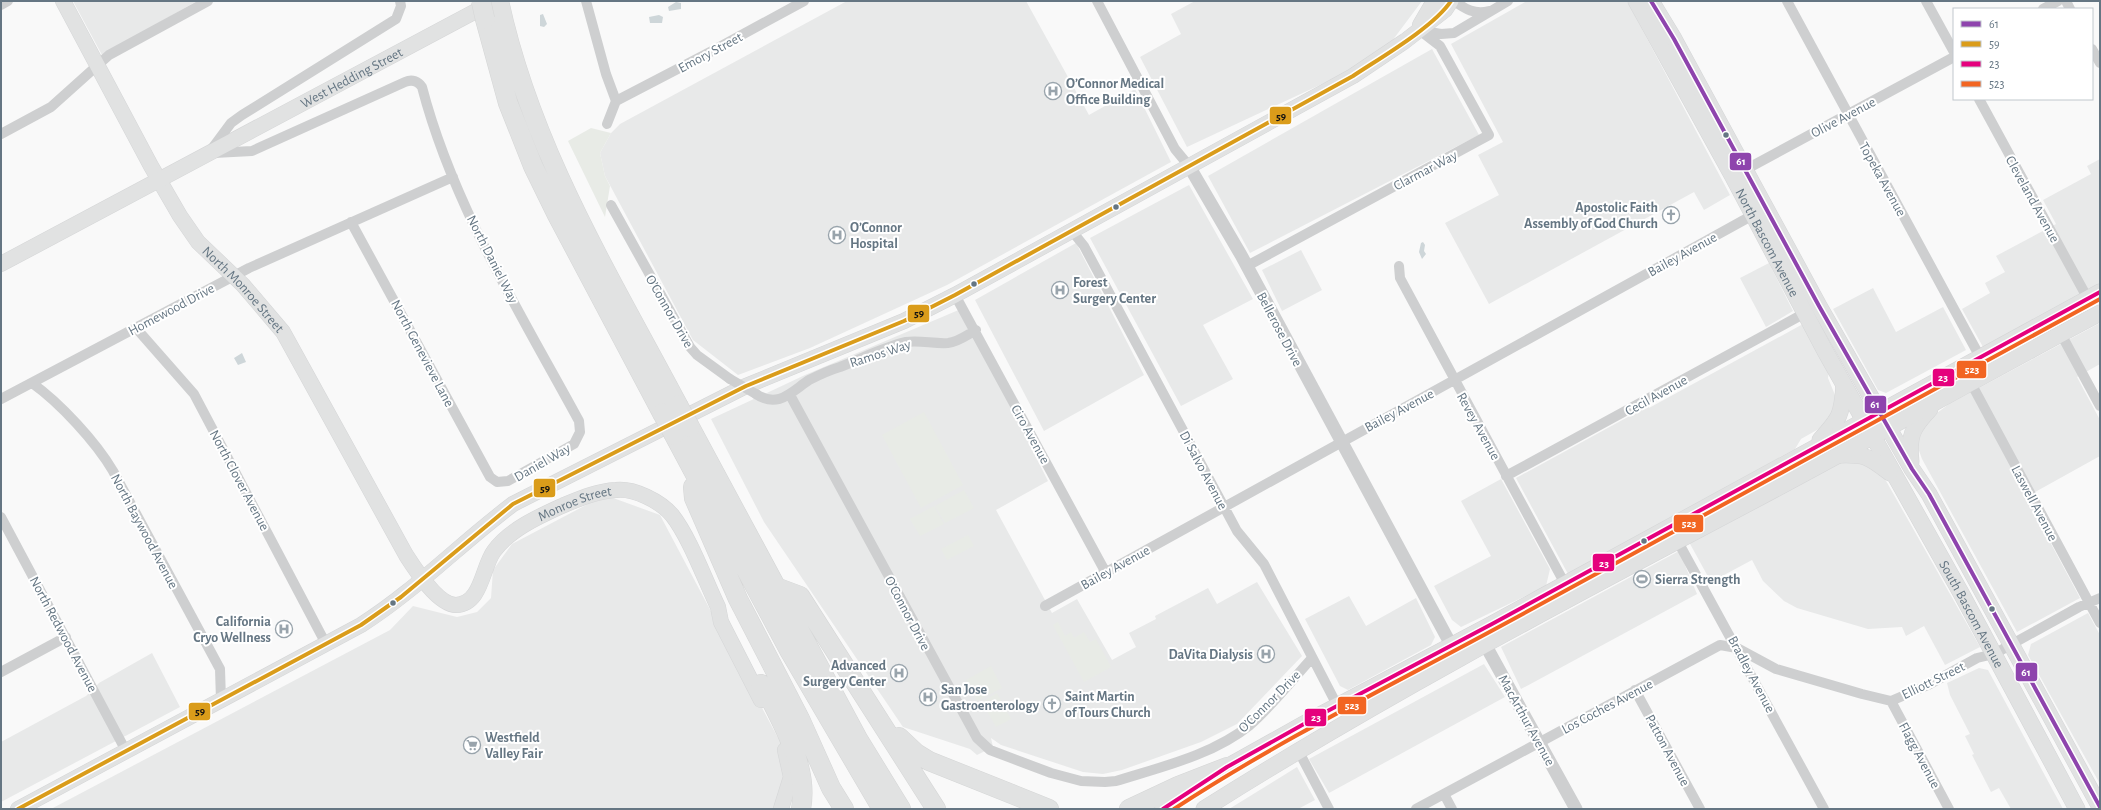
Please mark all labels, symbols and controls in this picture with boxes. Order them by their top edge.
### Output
legend [1953,8,2093,100]
text: 61 [1989,18,1999,30]
street label: Emory Street [676,30,745,76]
text: 59 [1989,38,2000,50]
street label: West Hedding Street [299,45,406,111]
text: 23 [1989,58,1999,70]
place label: O’Connor Medical Office Building [1066,77,1164,107]
text: 523 [1989,78,2004,90]
hospital icon: O’Connor Medical Office Building [1043,81,1063,101]
street label: Olive Avenue [1809,95,1878,141]
line badge: 59 [1269,106,1292,125]
text: 59 [1276,111,1286,122]
unlabelled marker [1721,130,1731,140]
street label: Topeka Avenue [1856,140,1908,219]
street label: Clarmar Way [1391,148,1460,193]
line badge: 61 [1729,152,1752,171]
street label: Cleveland Avenue [2003,154,2062,245]
text: 61 [1736,156,1746,167]
street label: North Bascom Avenue [1732,186,1801,299]
place label: Apostolic Faith Assembly of God Church [1524,201,1658,231]
unlabelled marker [1111,202,1121,212]
church icon: Apostolic Faith Assembly of God Church [1661,205,1681,225]
street label: North Daniel Way [464,213,520,306]
place label: O’Connor Hospital [850,221,902,251]
hospital icon: O’Connor Hospital [827,225,847,245]
street label: Bailey Avenue [1646,230,1719,280]
street label: North Monroe Street [199,244,287,336]
street label: O’Connor Drive [643,273,696,350]
place label: Forest Surgery Center [1073,276,1156,306]
unlabelled marker [969,279,979,289]
hospital icon: Forest Surgery Center [1050,280,1070,300]
street label: Homewood Drive [126,281,217,338]
street label: Bellerose Drive [1254,290,1304,369]
street label: North Genevieve Lane [388,298,456,409]
line badge: 59 [907,304,930,323]
text: 59 [914,308,924,319]
street label: Ramos Way [848,337,913,370]
line badge: 523 [1956,360,1987,379]
text: 523 [1965,364,1980,375]
line badge: 23 [1932,368,1955,387]
text: 23 [1938,372,1948,383]
street label: Cecil Avenue [1623,373,1690,419]
street label: Bailey Avenue [1362,387,1436,435]
street label: Revey Avenue [1454,390,1502,463]
line badge: 61 [1864,395,1887,414]
text: 61 [1870,399,1880,410]
street label: Ciro Avenue [1008,403,1052,466]
street label: North Clover Avenue [207,428,272,533]
street label: Di Salvo Avenue [1177,429,1230,512]
street label: Daniel Way [512,441,573,484]
street label: Laswell Avenue [2008,463,2060,543]
street label: North Baywood Avenue [108,472,180,591]
line badge: 59 [533,478,556,498]
text: 59 [540,483,550,494]
street label: Monroe Street [536,484,613,524]
line badge: 523 [1673,514,1704,533]
text: 523 [1682,518,1697,529]
unlabelled marker [1639,536,1649,546]
street label: Bailey Avenue [1079,543,1152,593]
line badge: 23 [1592,553,1615,572]
text: 23 [1599,558,1609,569]
street label: South Bascom Avenue [1936,558,2006,671]
sports icon: Sierra Strength [1632,569,1652,589]
place label: Sierra Strength [1655,573,1740,587]
street label: North Redwood Avenue [27,574,100,695]
street label: O’Connor Drive [882,574,932,653]
unlabelled marker [388,598,398,608]
unlabelled marker [1987,604,1997,614]
place label: California Cryo Wellness [193,615,271,645]
hospital icon: California Cryo Wellness [274,619,294,639]
street label: Bradley Avenue [1725,634,1777,715]
hospital icon: DaVita Dialysis [1256,644,1276,664]
place label: DaVita Dialysis [1168,648,1253,662]
place label: Advanced Surgery Center [803,659,887,689]
street label: Elliott Street [1900,659,1968,702]
line badge: 61 [2015,662,2038,682]
hospital icon: Advanced Surgery Center [889,663,909,683]
text: 61 [2021,667,2031,678]
street label: O’Connor Drive [1236,668,1303,735]
street label: MacArthur Avenue [1495,673,1557,768]
street label: Los Coches Avenue [1559,677,1655,737]
place label: San Jose Gastroenterology [941,683,1040,713]
hospital icon: San Jose Gastroenterology [918,687,938,707]
place label: Saint Martin of Tours Church [1065,690,1151,720]
church icon: Saint Martin of Tours Church [1042,694,1062,714]
line badge: 523 [1337,696,1367,715]
text: 523 [1345,700,1360,711]
line badge: 59 [188,702,211,721]
text: 59 [195,706,205,717]
line badge: 23 [1304,708,1327,727]
text: 23 [1311,712,1321,723]
street label: Patton Avenue [1642,712,1692,789]
street label: Flagg Avenue [1896,720,1942,791]
place label: Westfield Valley Fair [485,731,543,761]
supermarket icon: Westfield Valley Fair [462,735,482,755]

